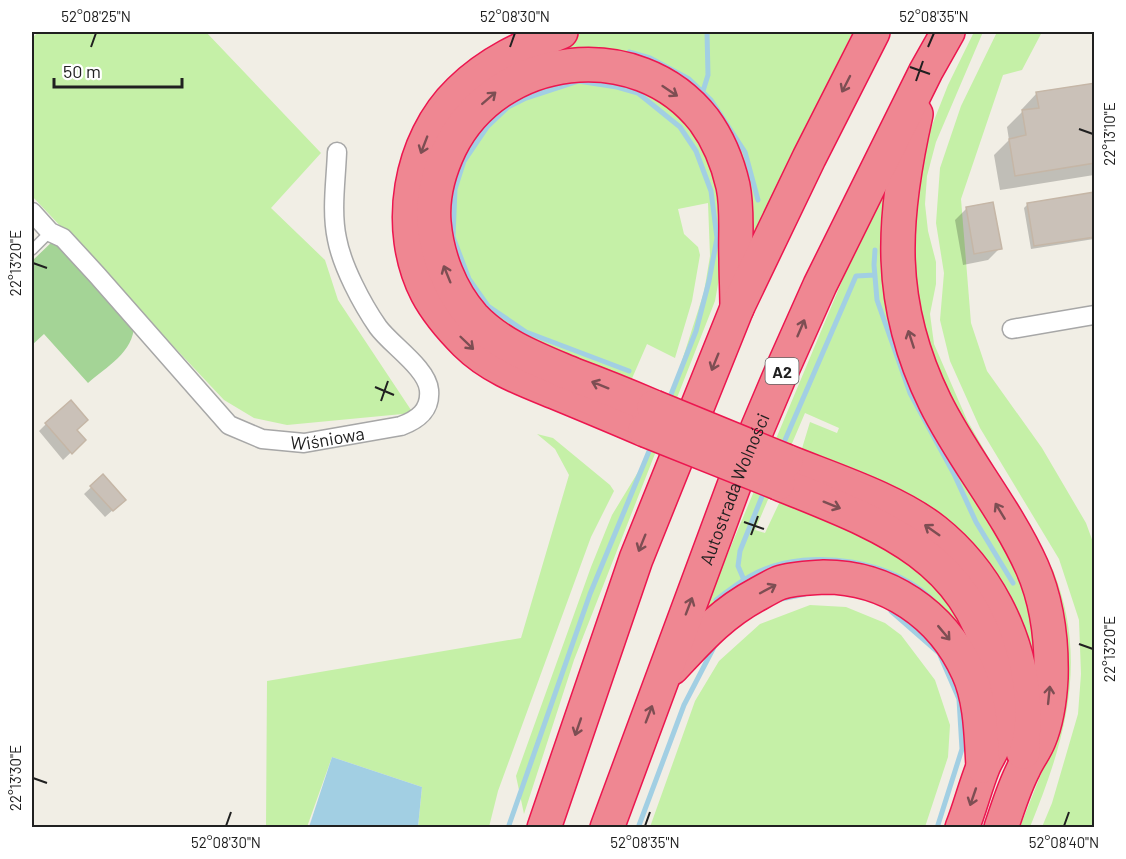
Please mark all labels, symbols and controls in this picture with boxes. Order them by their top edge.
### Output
text: 52°08'25"N [61,7,131,25]
text: 52°08'30"N [480,7,550,25]
text: 52°08'35"N [899,7,969,25]
scale bar [54,51,182,89]
text: 50 m [63,60,101,82]
one-way arrow [840,74,852,92]
one-way arrow [662,85,678,97]
one-way arrow [481,91,496,105]
text: 22°13'10"E [1100,102,1118,166]
one-way arrow [417,136,428,154]
text: 22°13'20"E [6,230,24,296]
one-way arrow [441,266,452,284]
one-way arrow [796,319,807,337]
one-way arrow [904,330,915,348]
one-way arrow [460,336,475,350]
one-way arrow [709,353,720,371]
road number: A2 [766,358,798,384]
one-way arrow [591,379,610,390]
street label: Autostrada Wolności [695,410,774,568]
street label: Wiśniowa [289,422,366,454]
one-way arrow [822,500,841,511]
one-way arrow [994,503,1006,520]
one-way arrow [924,524,940,536]
one-way arrow [636,533,647,552]
one-way arrow [759,583,777,594]
one-way arrow [684,597,695,616]
text: 22°13'20"E [1100,616,1118,682]
one-way arrow [937,625,950,641]
one-way arrow [1044,685,1055,705]
one-way arrow [644,705,655,723]
one-way arrow [571,717,582,736]
text: 22°13'30"E [6,745,24,811]
one-way arrow [967,787,978,806]
text: 52°08'30"N [191,833,261,851]
text: 52°08'35"N [610,833,680,851]
text: 52°08'40"N [1029,833,1099,851]

